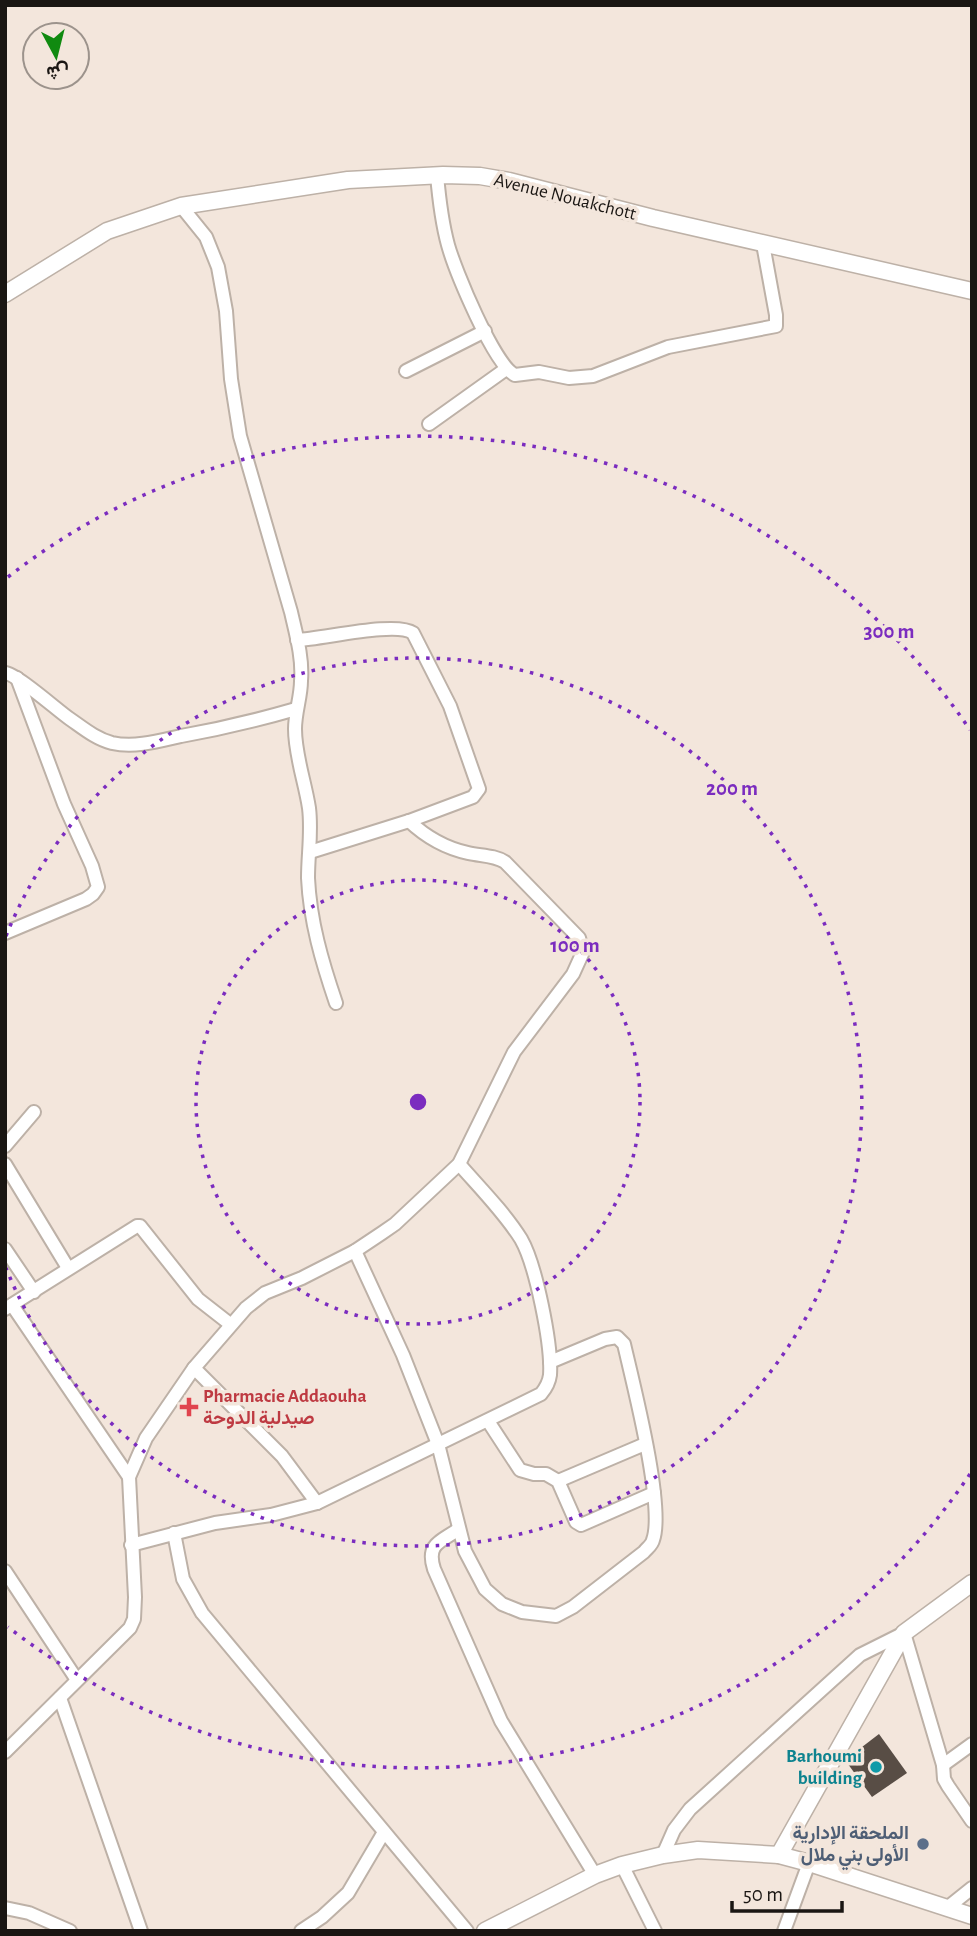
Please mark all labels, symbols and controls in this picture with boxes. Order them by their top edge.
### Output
north arrow [21,21,91,91]
text: ش [45,60,70,82]
street label: Avenue Nouakchott [492,170,638,224]
text: 300 m [863,621,915,642]
text: 200 m [706,778,758,799]
text: 100 m [550,935,600,956]
centre of rings [406,1090,430,1114]
place label: Pharmacie Addaouha صيدلية الدوحة [203,1387,367,1430]
marker: Pharmacie Addaouha صيدلية الدوحة [181,1399,197,1415]
place label: Barhoumi building [786,1747,862,1788]
marker: Barhoumi building [868,1759,884,1775]
place label: الملحقة الإدارية الأولى بني ملال [792,1824,909,1871]
marker: الملحقة الإدارية الأولى بني ملال [915,1836,931,1852]
scale bar [732,1870,842,1914]
text: 50 m [743,1884,783,1905]

